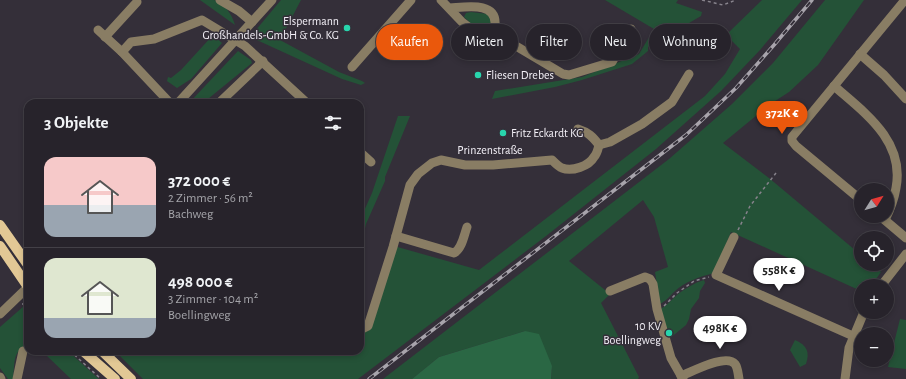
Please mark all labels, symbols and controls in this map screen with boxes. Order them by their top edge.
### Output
place label: Elspermann Großhandels-GmbH & Co. KG [203,15,339,41]
marker: Elspermann Großhandels-GmbH & Co. KG [342,23,352,33]
chip: Kaufen [376,24,443,60]
chip: Mieten [451,24,518,60]
chip: Filter [526,24,582,60]
chip: Neu [590,24,641,60]
chip: Wohnung [649,24,731,60]
place label: Fliesen Drebes [486,69,554,81]
marker: Fliesen Drebes [473,70,483,80]
pin: 372K € [749,101,815,135]
text: 372K € [766,107,798,120]
icon: filters [322,112,344,134]
text: 3 Objekte [44,114,109,131]
place label: Fritz Eckardt KG [511,127,583,139]
marker: Fritz Eckardt KG [498,128,508,138]
street label: Prinzenstraße [457,144,523,156]
text: 372 000 € [168,172,230,189]
icon: home [76,173,124,221]
north arrow [854,183,894,223]
map controls [854,183,894,367]
text: 2 Zimmer · 56 m² [168,192,253,205]
text: Bachweg [168,208,213,221]
button: locate [854,231,894,271]
pin: 558K € [746,258,812,292]
text: 558K € [762,264,796,277]
text: 498 000 € [168,273,233,290]
icon: home [76,274,124,322]
button: + [854,279,894,319]
text: 3 Zimmer · 104 m² [168,293,258,306]
text: Boellingweg [168,309,231,322]
pin: 498K € [687,316,753,350]
place label: 10 KV Boellingweg [603,320,661,346]
text: 498K € [703,322,737,335]
button: − [854,327,894,367]
marker: 10 KV Boellingweg [664,328,674,338]

